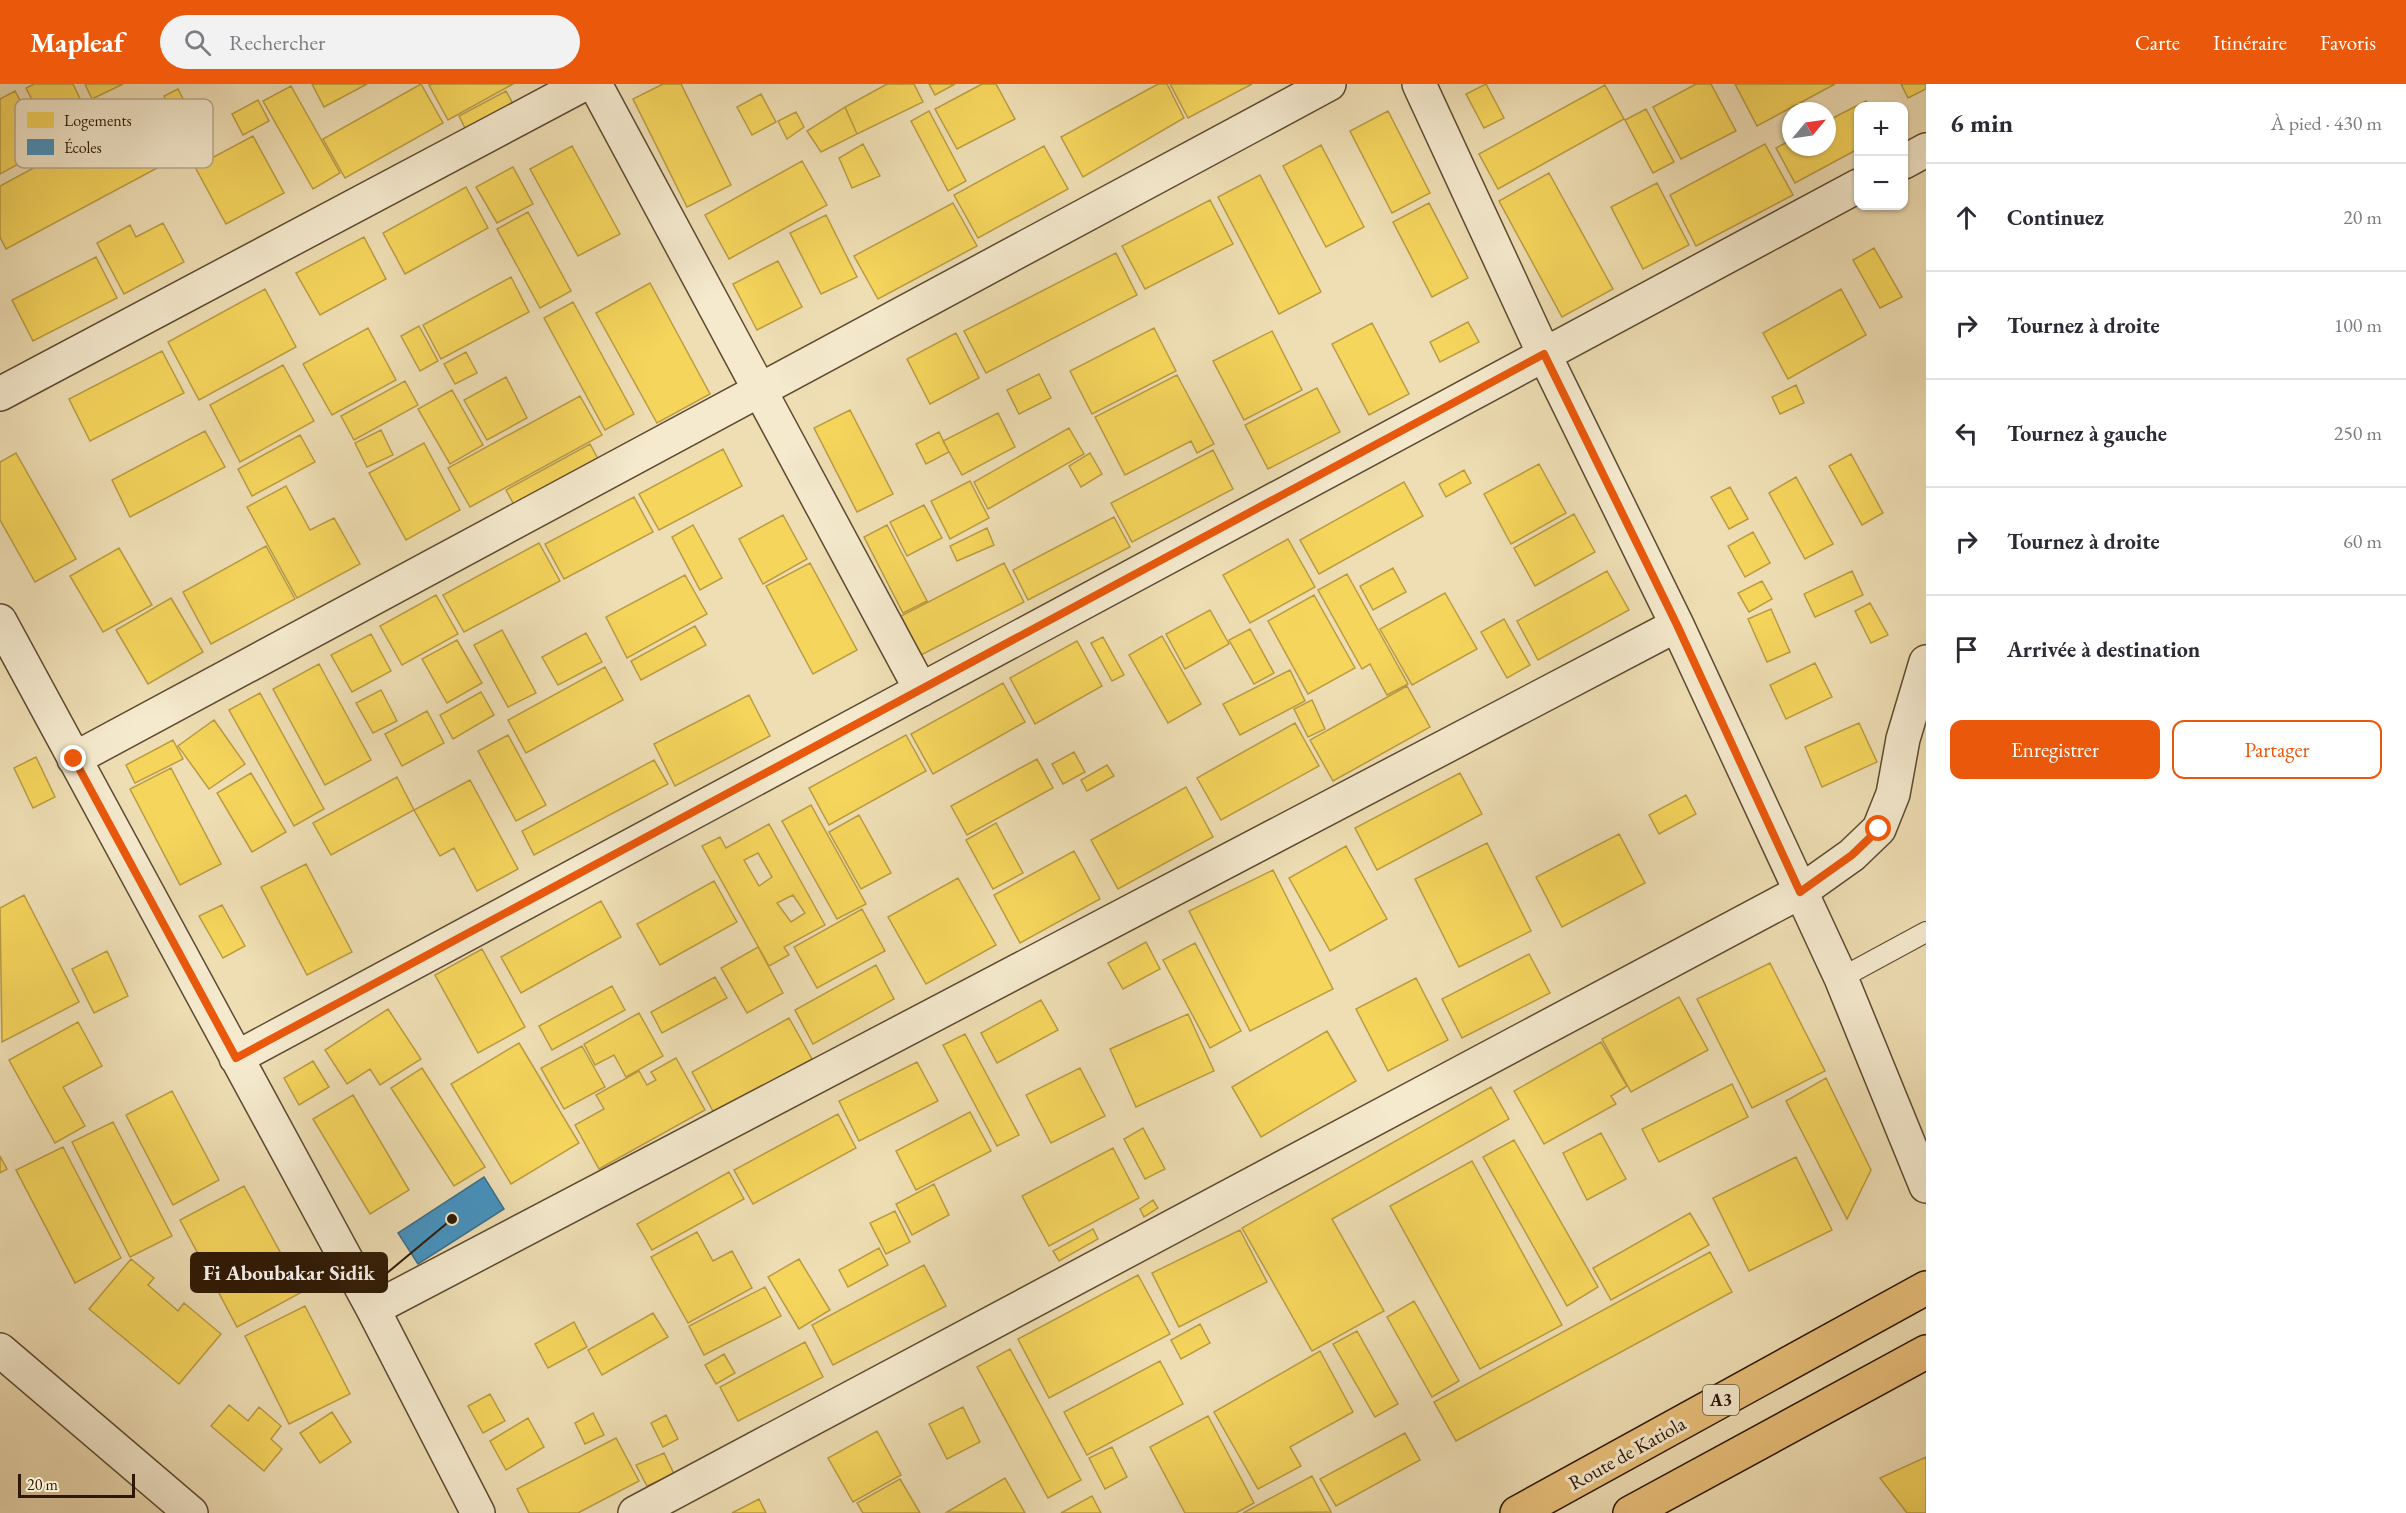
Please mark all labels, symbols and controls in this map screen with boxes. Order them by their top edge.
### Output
search box [160,15,580,69]
text: Mapleaf [30,24,124,60]
icon: search [181,26,214,59]
text: Rechercher [229,28,325,57]
text: Carte [2135,29,2180,56]
text: Itinéraire [2213,29,2287,56]
text: Favoris [2320,29,2376,56]
legend [15,99,213,168]
north arrow [1782,102,1836,156]
map controls [1854,102,1908,210]
button: + [1854,102,1908,156]
text: 6 min [1950,106,2013,140]
text: Logements [64,110,132,131]
text: À pied · 430 m [2271,110,2382,136]
text: Écoles [64,137,102,158]
button: − [1854,156,1908,210]
icon: ahead [1950,201,1983,234]
text: Continuez [2007,203,2104,232]
text: 20 m [2343,204,2382,230]
icon: right [1950,309,1983,342]
text: Tournez à droite [2007,311,2160,340]
text: 100 m [2334,312,2382,338]
icon: left [1950,417,1983,450]
text: Tournez à gauche [2007,419,2167,448]
text: 250 m [2334,420,2382,446]
icon: right [1950,525,1983,558]
text: Tournez à droite [2007,527,2160,556]
text: 60 m [2343,528,2382,554]
icon: arrive [1950,633,1983,666]
text: Arrivée à destination [2007,635,2200,664]
button: Enregistrer [1950,720,2160,779]
button: Partager [2172,720,2382,779]
route end [60,745,86,771]
route start [1865,815,1891,841]
callout: Fi Aboubakar Sidik [191,1253,387,1292]
text: Fi Aboubakar Sidik [203,1259,376,1286]
road number: A3 [1703,1385,1739,1415]
street label: Route de Katiola [1564,1410,1690,1496]
scale bar [18,1471,135,1498]
text: 20 m [27,1474,58,1495]

